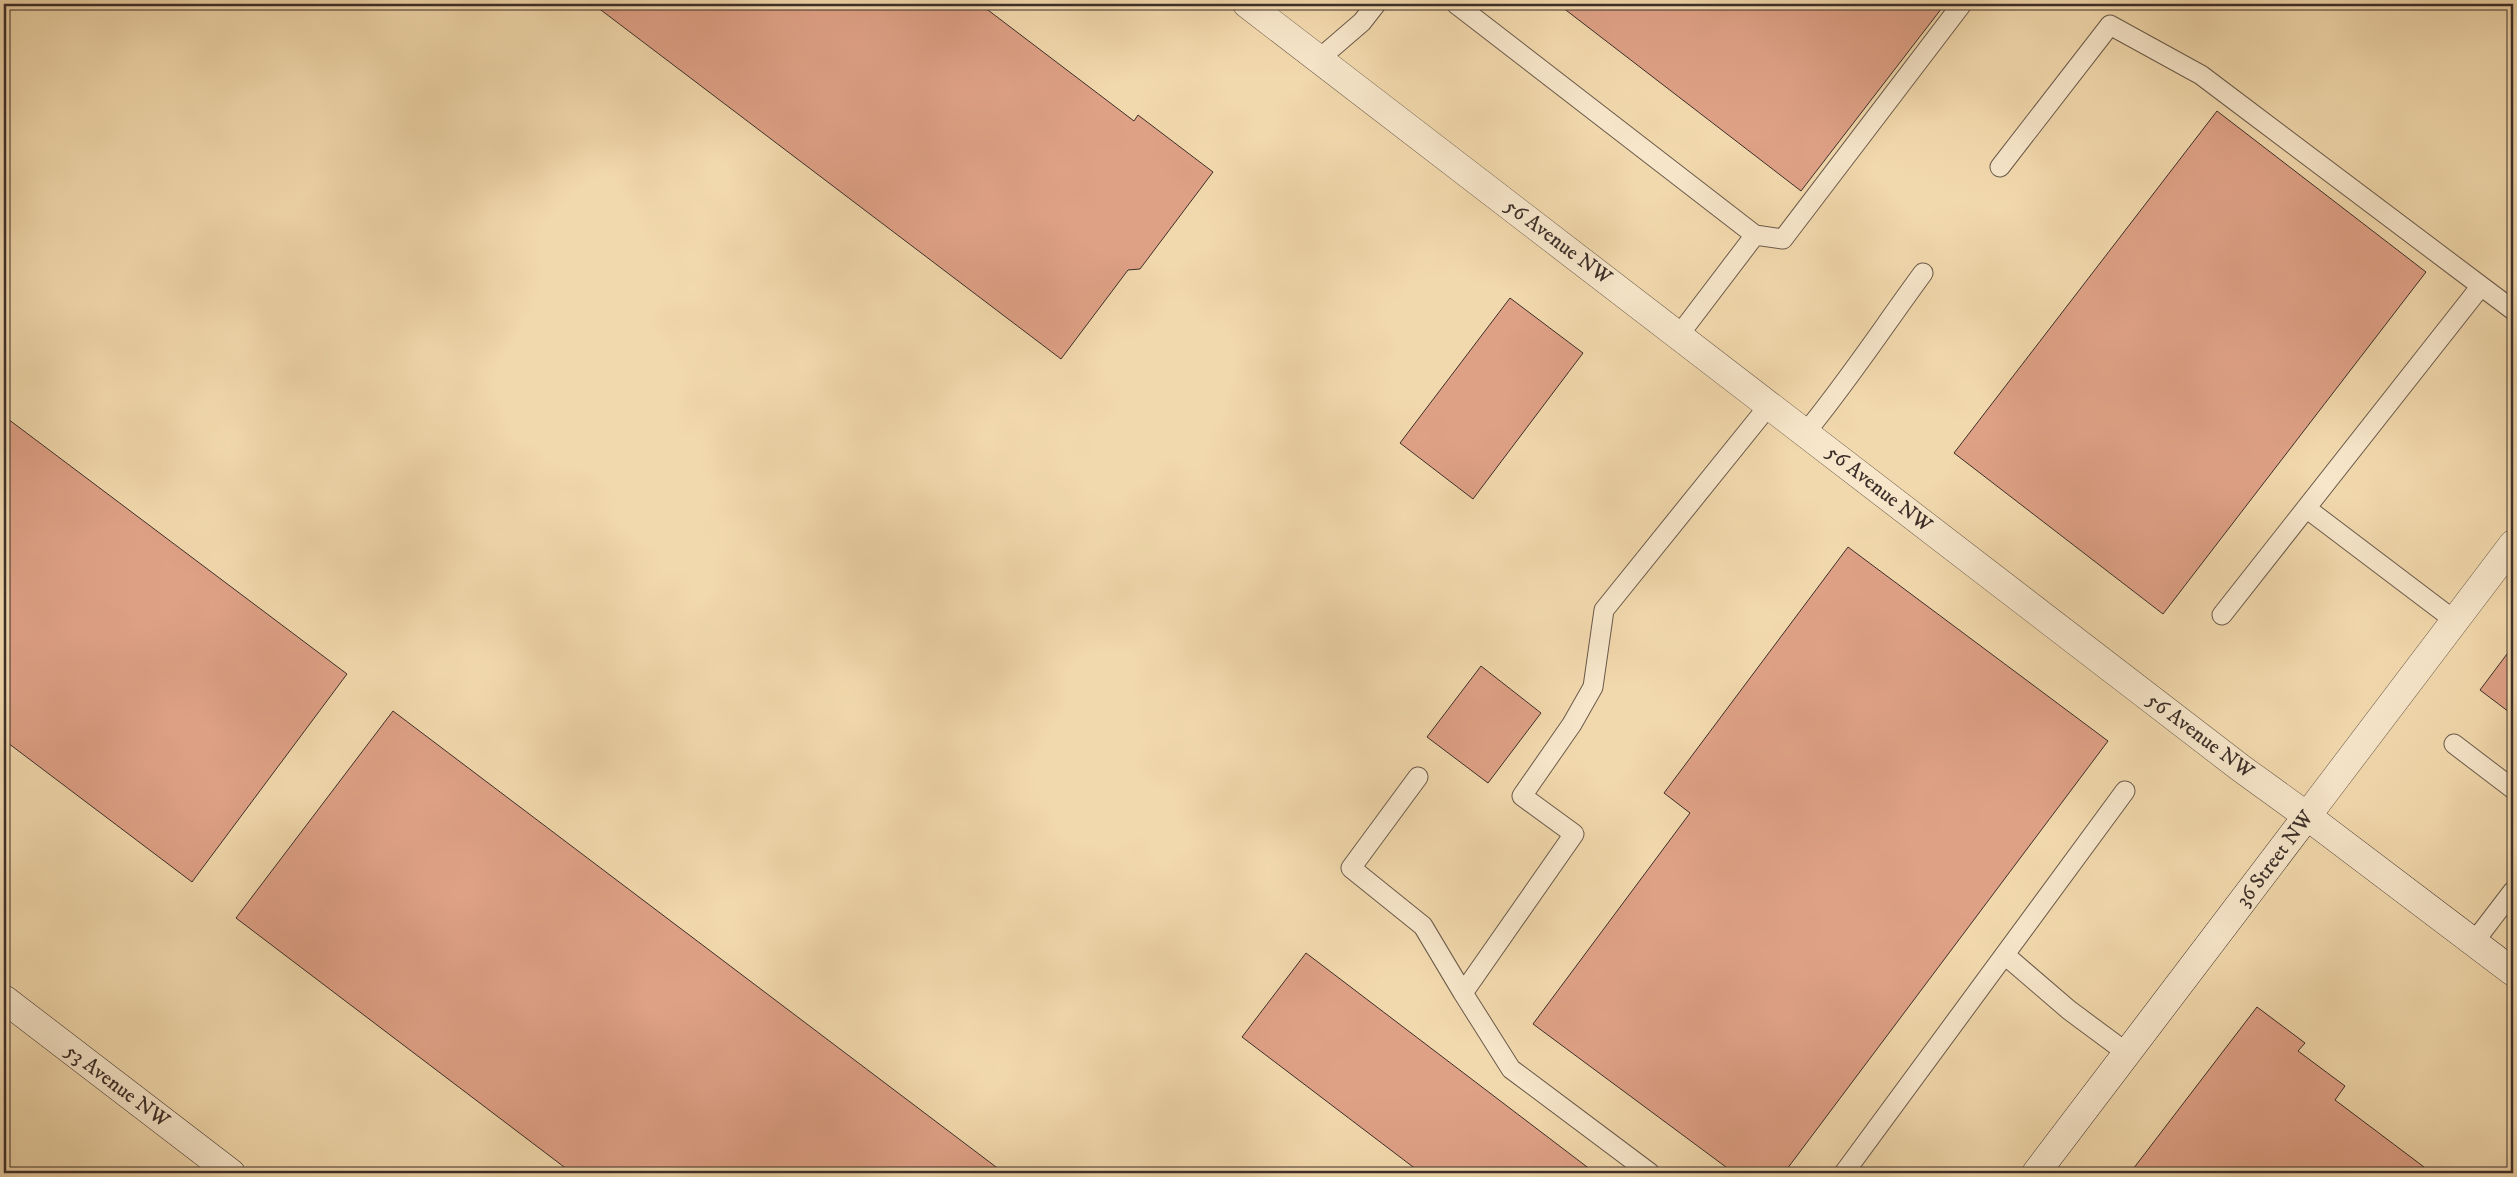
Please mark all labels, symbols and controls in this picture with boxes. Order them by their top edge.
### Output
street label: 56 Avenue NW [1499,193,1617,291]
street label: 56 Avenue NW [1821,440,1938,539]
street label: 56 Avenue NW [2141,687,2259,785]
street label: 36 Street NW [2230,805,2320,912]
street label: 53 Avenue NW [60,1038,175,1134]

